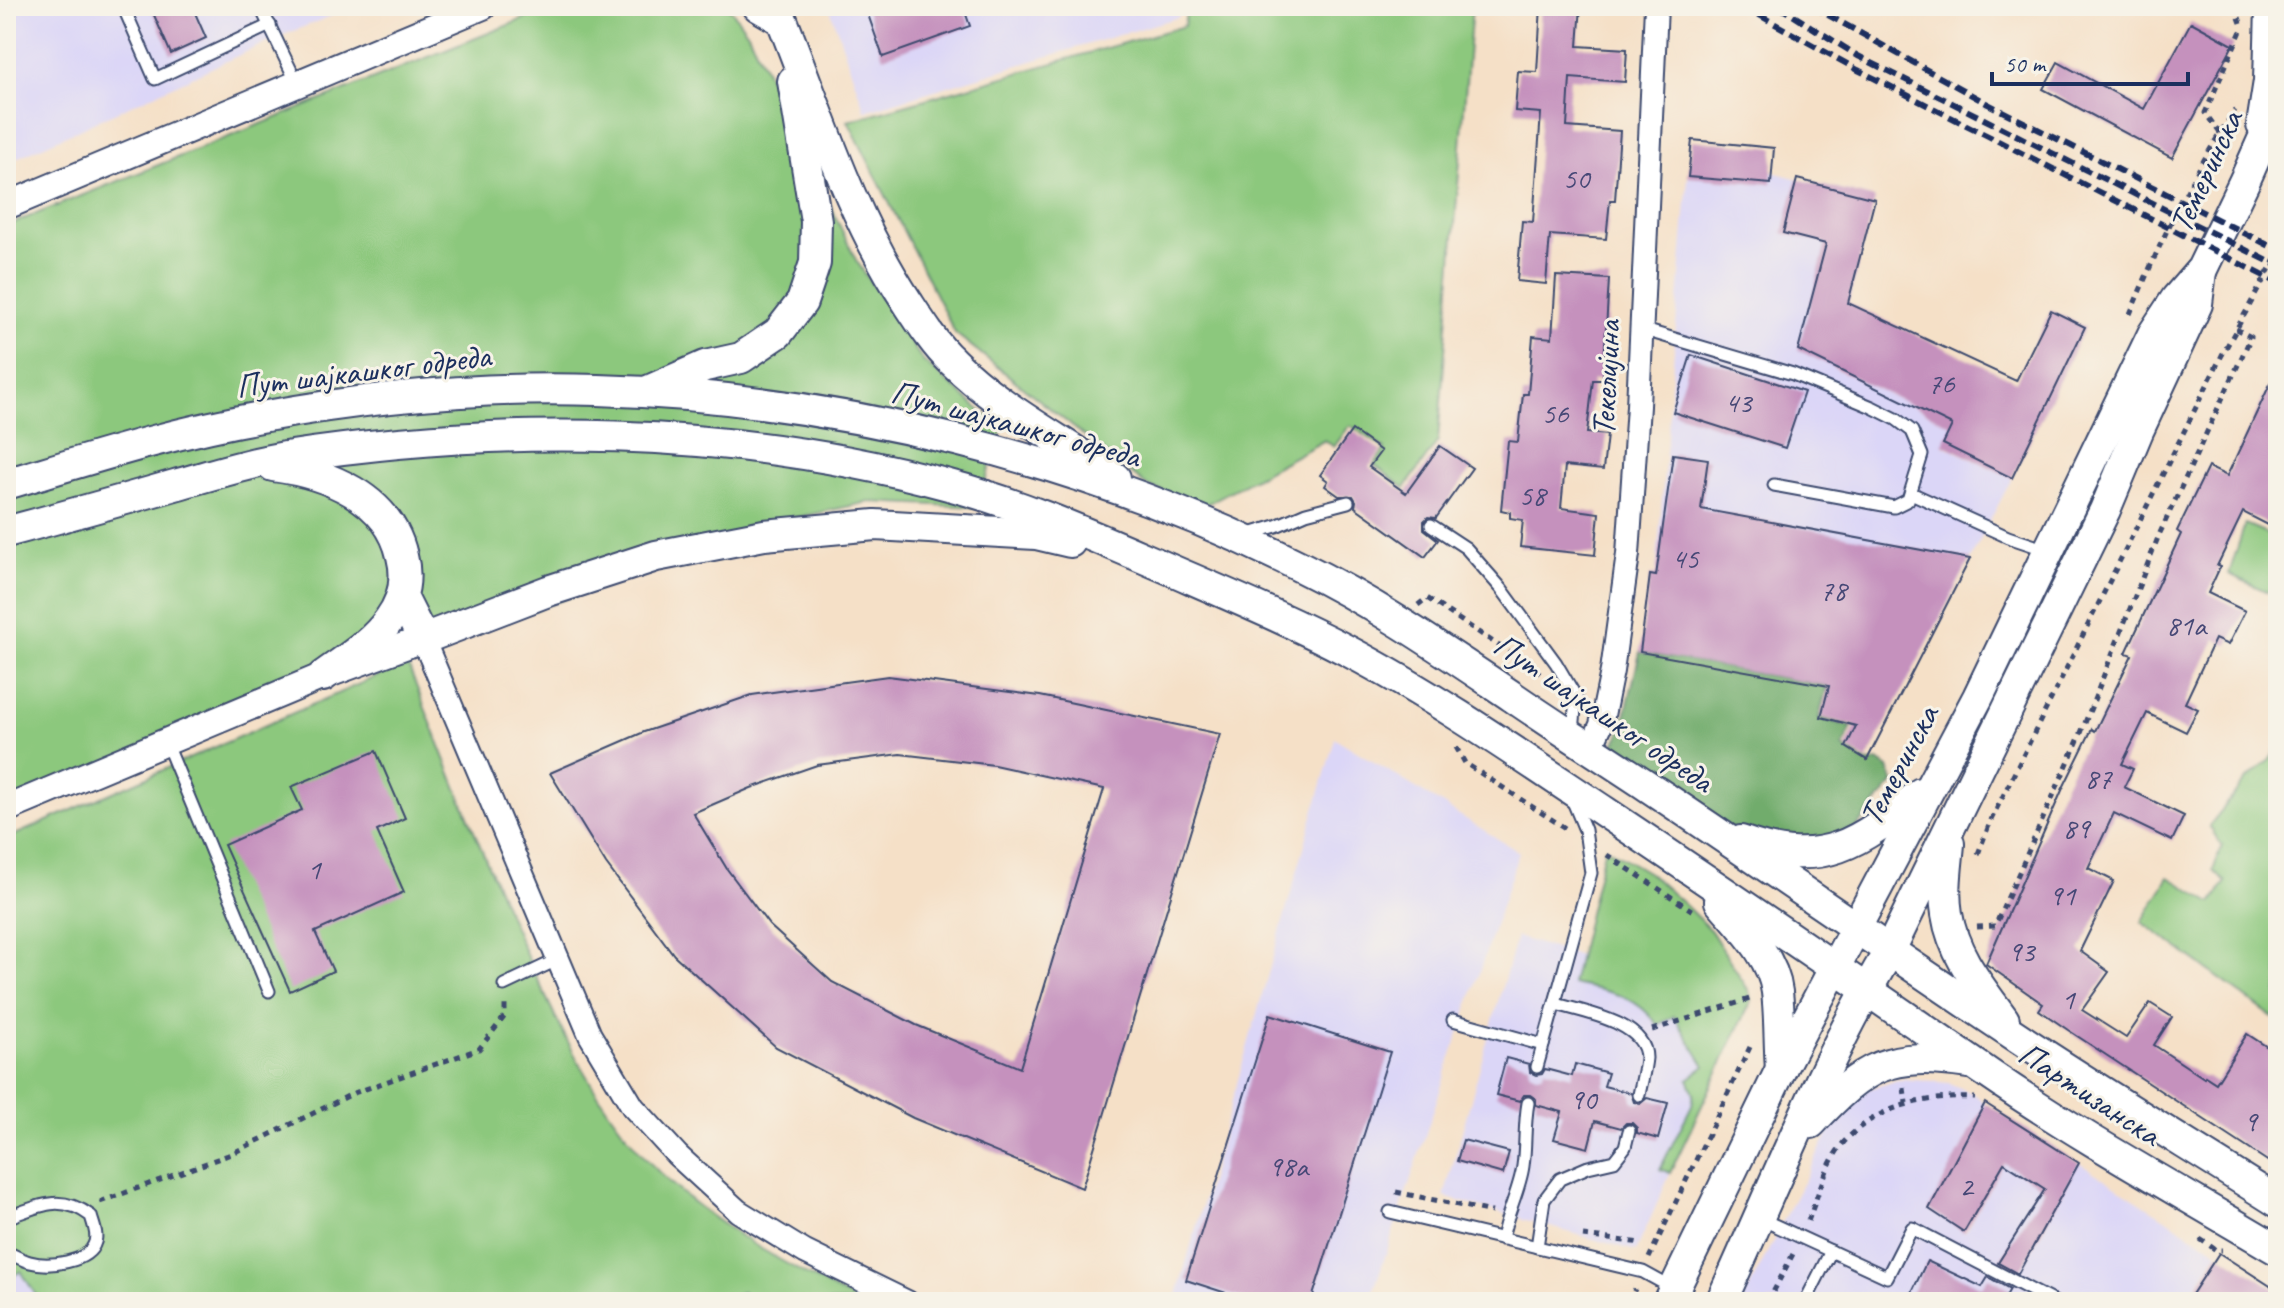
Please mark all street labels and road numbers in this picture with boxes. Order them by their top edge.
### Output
street label: Темеринска [2158,101,2253,239]
street label: Текелијина [1581,317,1630,437]
street label: Пут шајкашког одреда [233,333,495,407]
street label: Пут шајкашког одреда [887,370,1147,478]
street label: Пут шајкашког одреда [1486,623,1724,803]
street label: Темеринска [1849,696,1949,833]
street label: Партизанска [2011,1032,2171,1156]

